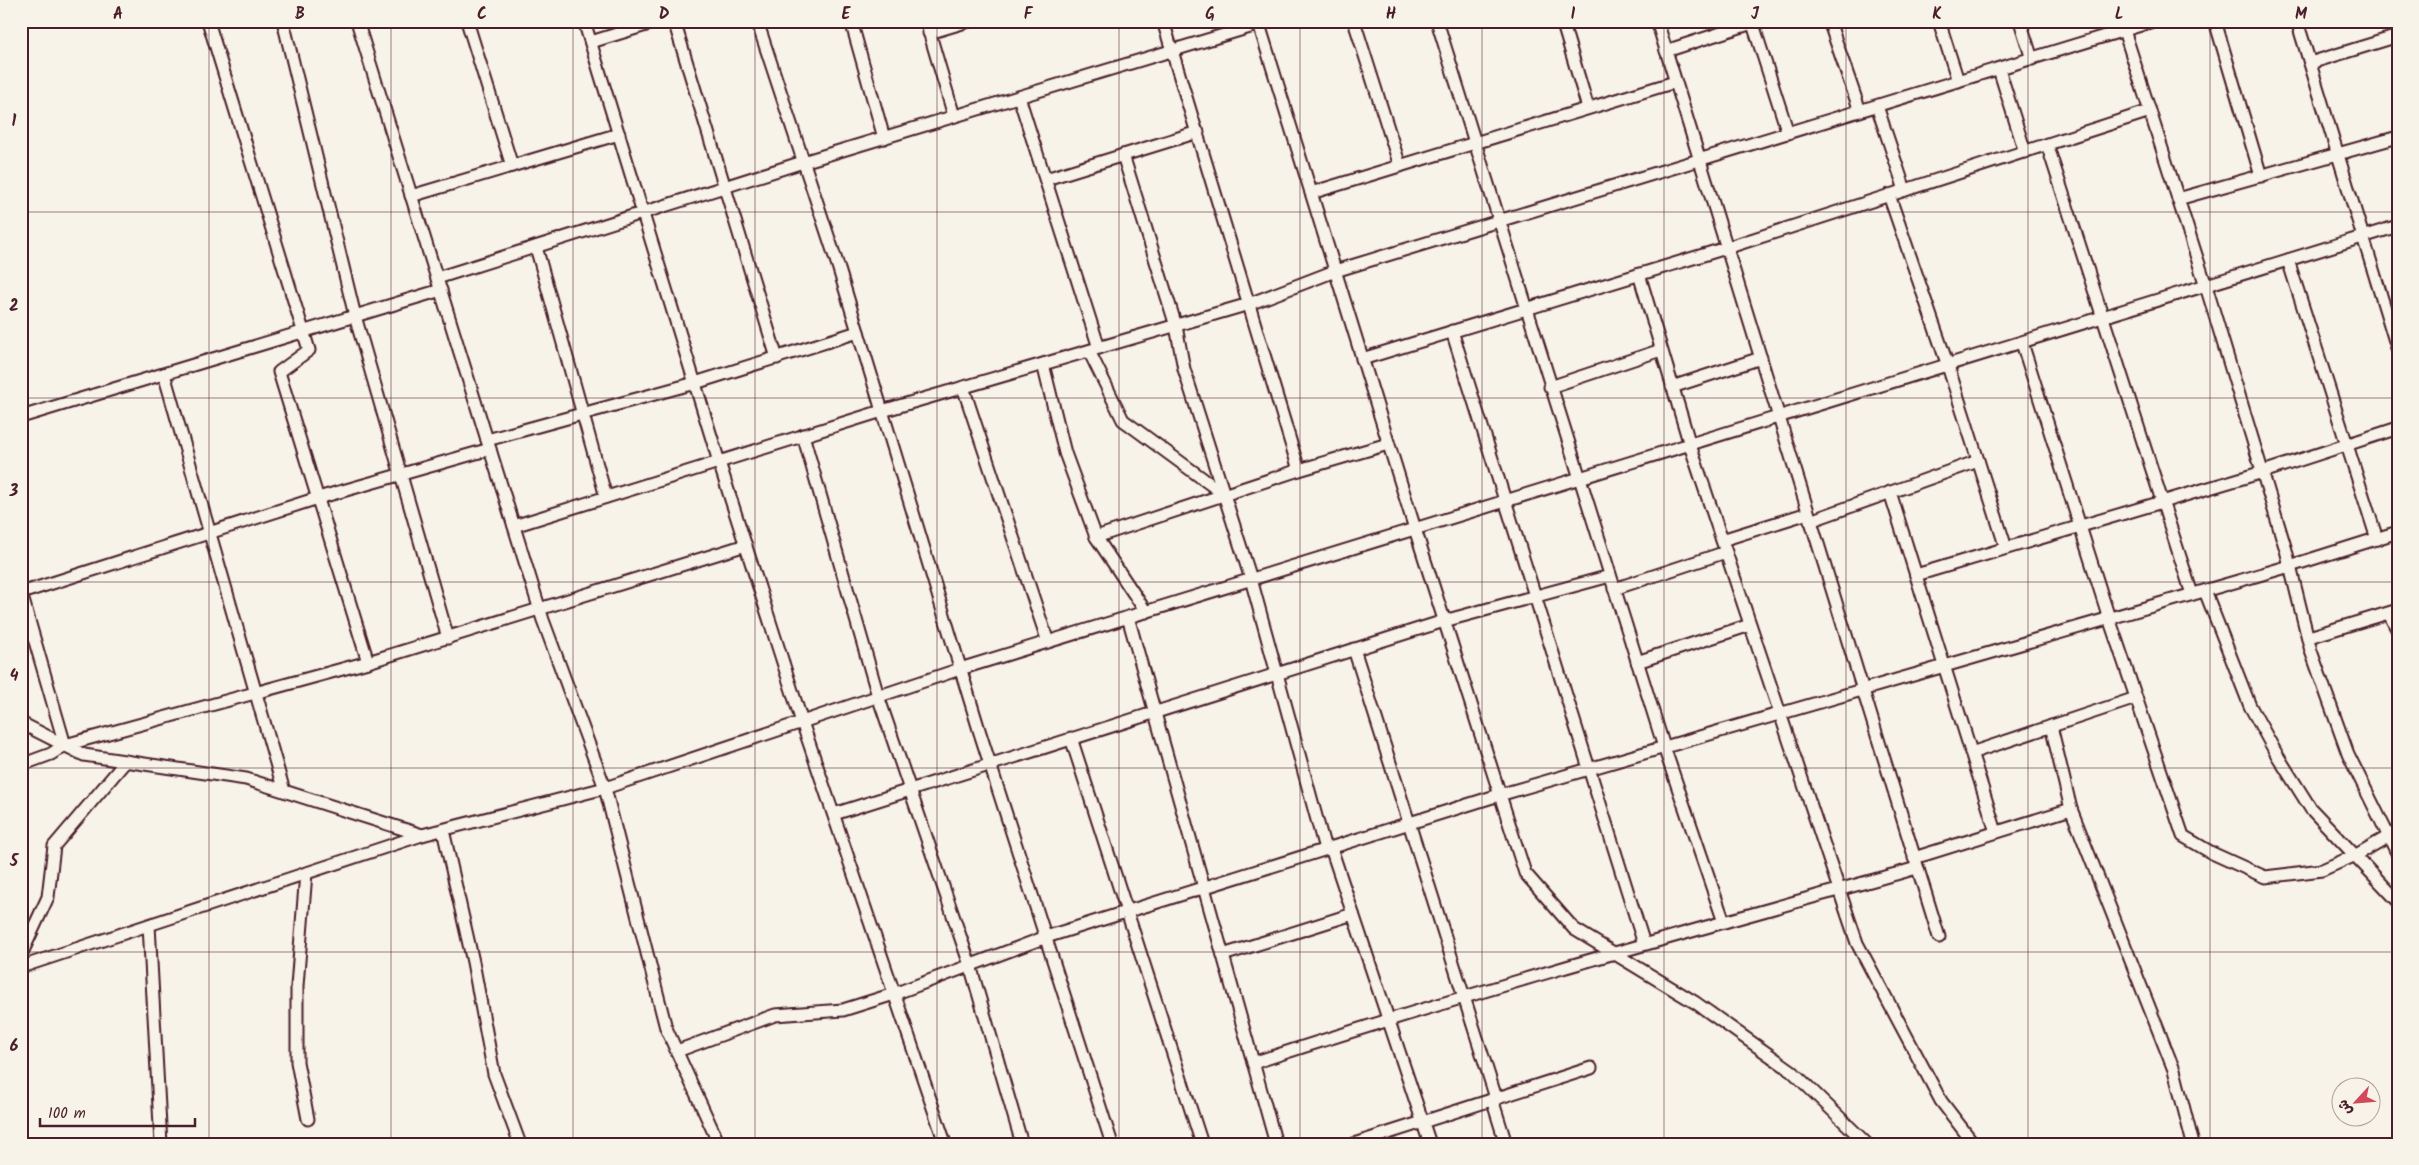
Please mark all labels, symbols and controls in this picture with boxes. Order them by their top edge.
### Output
text: A [113,2,123,27]
text: B [295,2,305,27]
text: C [477,2,487,27]
text: D [659,2,670,27]
text: E [842,2,852,27]
text: F [1024,2,1034,27]
text: G [1205,2,1215,27]
text: H [1386,2,1396,27]
text: I [1571,2,1576,27]
text: J [1751,2,1760,27]
text: K [1932,2,1942,27]
text: L [2115,2,2123,27]
text: M [2295,2,2308,27]
text: 1 [12,109,17,134]
text: 2 [9,294,19,319]
text: 3 [9,479,19,504]
text: 4 [10,664,19,689]
text: 5 [9,849,20,874]
text: 6 [10,1034,19,1059]
north arrow [2332,1078,2382,1128]
scale bar [40,1095,195,1127]
text: ش [2332,1096,2358,1119]
text: 100 m [48,1102,86,1126]

